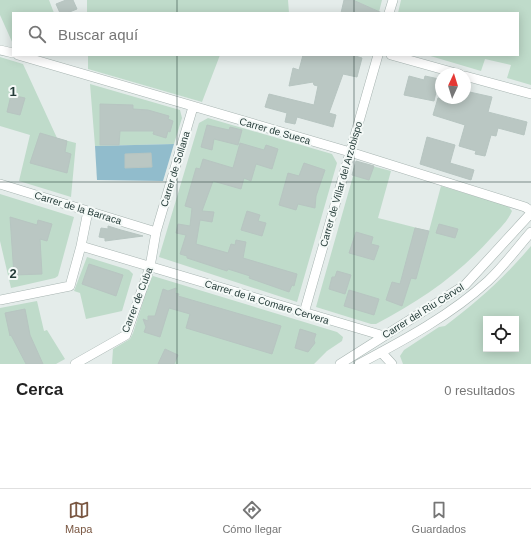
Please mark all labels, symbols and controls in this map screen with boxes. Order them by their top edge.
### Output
search box [12,12,519,56]
icon: search [26,23,48,45]
text: Buscar aquí [58,26,138,43]
north arrow [435,68,471,104]
text: 1 [9,84,17,99]
street label: Carrer de Sueca [238,116,312,147]
street label: Carrer de Villar del Arzobispo [318,120,364,248]
street label: Carrer de Sollana [158,129,192,208]
street label: Carrer de la Barraca [33,189,123,227]
street label: Carrer de Cuba [120,265,155,334]
text: 2 [9,266,17,281]
street label: Carrer de la Comare Cervera [203,278,331,326]
street label: Carrer del Riu Cèrvol [380,281,466,341]
map controls [483,316,519,352]
button: locate [483,316,519,352]
text: Cerca [16,380,63,399]
text: 0 resultados [444,383,515,398]
tab: Mapa [65,499,92,535]
tab: Cómo llegar [222,499,282,535]
tab: Guardados [412,499,466,535]

